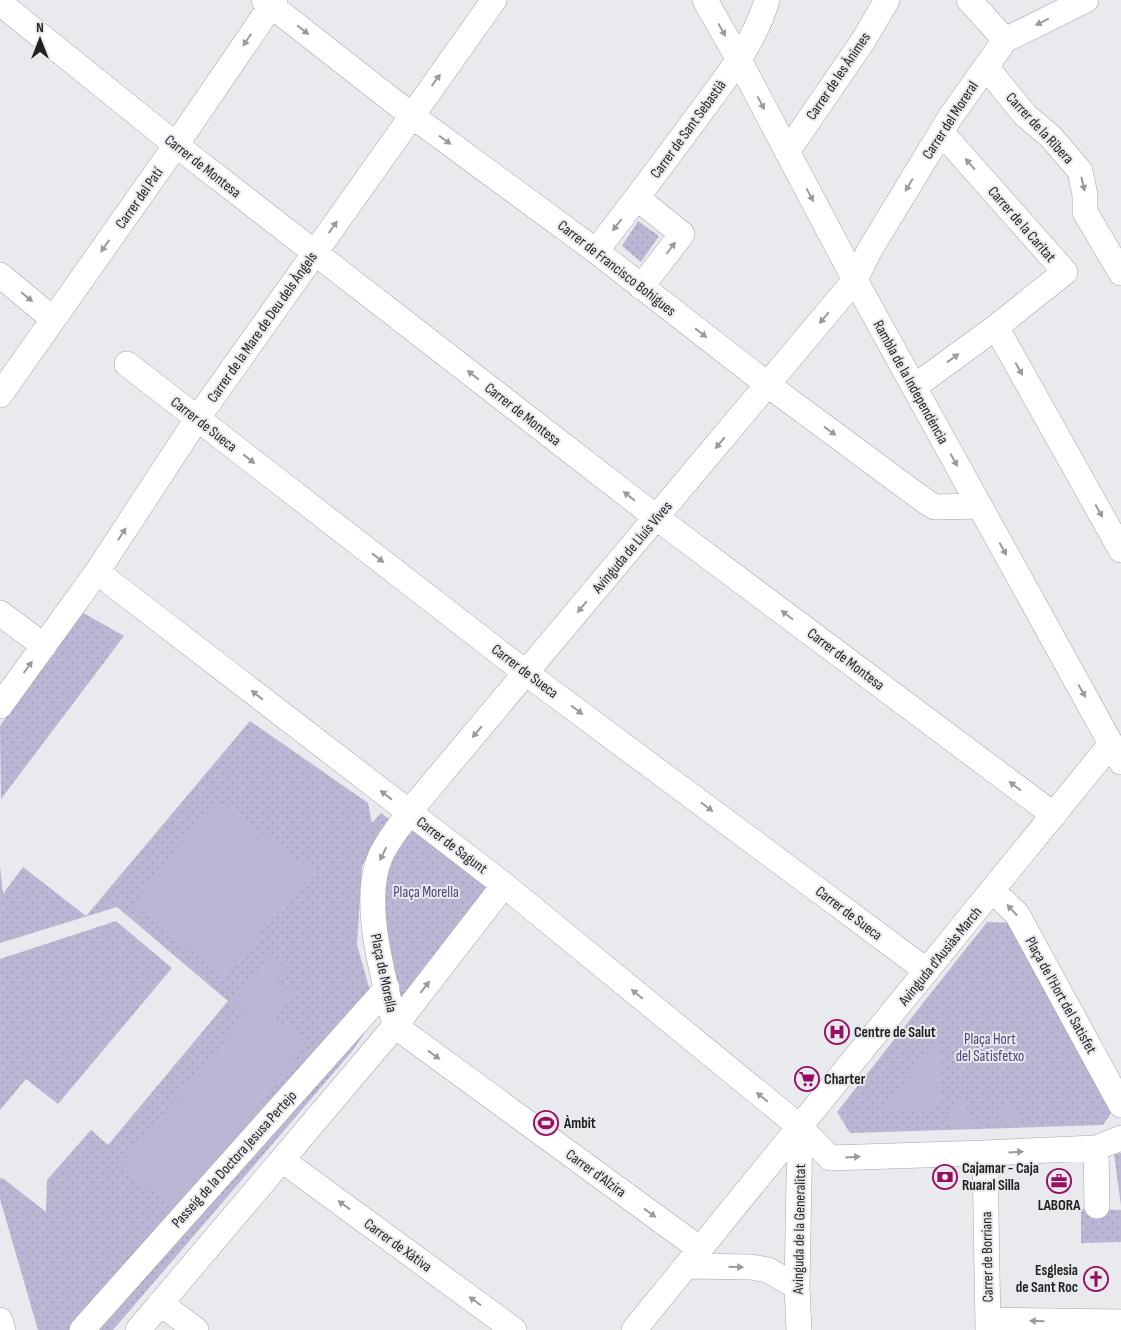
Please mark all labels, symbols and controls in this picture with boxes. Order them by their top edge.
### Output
north arrow [15,15,65,65]
one-way arrow [1035,18,1049,26]
text: N [36,19,44,36]
one-way arrow [718,23,726,37]
one-way arrow [296,25,310,35]
street label: Carrer de les Ànimes [802,29,875,124]
one-way arrow [242,33,252,47]
one-way arrow [431,73,441,87]
street label: Carrer de Sant Sebastià [646,76,731,182]
street label: Carrer del Moreral [918,78,983,163]
street label: Carrer de la Ribera [1002,88,1078,168]
one-way arrow [757,96,766,110]
street label: Carrer de Montesa [161,131,245,202]
one-way arrow [439,135,452,145]
one-way arrow [964,159,976,171]
street label: Carrer del Patí [111,164,168,233]
one-way arrow [1079,177,1087,193]
one-way arrow [905,178,914,191]
street label: Carrer de la Caritat [984,183,1060,266]
one-way arrow [806,187,814,202]
street label: Carrer de Francisco Bohigues [554,216,680,321]
one-way arrow [611,218,622,231]
one-way arrow [328,220,338,234]
one-way arrow [100,239,110,253]
one-way arrow [665,242,676,255]
street label: Carrer de la Mare de Deu dels Àngels [203,248,322,406]
one-way arrow [20,292,33,303]
one-way arrow [818,311,829,324]
street label: Rambla de la Independència [869,317,953,448]
one-way arrow [694,328,708,338]
one-way arrow [946,353,960,363]
one-way arrow [1015,363,1024,376]
one-way arrow [467,370,480,381]
street label: Carrer de Montesa [481,379,565,450]
street label: Carrer de Sueca [167,393,241,456]
one-way arrow [823,426,837,436]
one-way arrow [714,436,725,449]
one-way arrow [243,454,256,464]
one-way arrow [950,454,959,467]
one-way arrow [622,491,636,501]
street label: Avinguda de Lluís Vives [588,497,676,598]
one-way arrow [1095,504,1103,518]
one-way arrow [117,527,127,541]
one-way arrow [999,542,1007,556]
one-way arrow [371,553,384,564]
one-way arrow [576,601,587,614]
one-way arrow [780,610,794,620]
street label: Carrer de Montesa [803,624,888,695]
street label: Carrer de Sueca [487,640,562,703]
one-way arrow [23,661,34,674]
one-way arrow [1078,684,1086,698]
one-way arrow [251,690,264,701]
one-way arrow [570,705,583,716]
one-way arrow [471,725,482,738]
one-way arrow [1008,781,1022,791]
one-way arrow [380,789,393,800]
one-way arrow [700,802,713,813]
street label: Carrer de Sagunt [412,813,491,879]
one-way arrow [379,846,387,861]
street label: Carrer de Sueca [811,882,886,945]
park label: Plaça Morella [393,883,459,902]
street label: Avinguda d'Ausiàs March [894,903,986,1011]
one-way arrow [1006,904,1018,916]
street label: Plaça de Morella [366,932,401,1014]
street label: Plaça de l'Hort del Satisfet [1021,933,1101,1057]
one-way arrow [420,980,430,994]
one-way arrow [630,988,643,999]
hospital icon: Centre de Salut [824,1019,850,1045]
place label: Centre de Salut [854,1023,936,1042]
park label: Plaça Hort del Satisfetxo [956,1030,1024,1066]
one-way arrow [427,1049,440,1060]
supermarket icon: Charter [794,1066,820,1092]
place label: Charter [824,1070,866,1089]
street label: Passeig de la Doctora Jesusa Pertejo [168,1087,301,1232]
one-way arrow [756,1091,769,1102]
sports icon: Àmbit [533,1110,559,1136]
place label: Àmbit [563,1114,596,1133]
street label: Carrer d'Alzira [562,1145,630,1202]
one-way arrow [1008,1147,1024,1155]
one-way arrow [846,1152,862,1160]
place label: Cajamar - Caja Ruaral Silla [962,1159,1039,1195]
street label: Avinguda de la Generalitat [789,1163,810,1295]
bank icon: Cajamar - Caja Ruaral Silla [932,1164,958,1190]
office icon: LABORA [1046,1168,1072,1194]
place label: LABORA [1038,1196,1081,1215]
one-way arrow [337,1200,351,1210]
one-way arrow [643,1207,656,1218]
street label: Carrer de Borriana [977,1211,998,1303]
street label: Carrer de Xàtiva [360,1214,436,1277]
place label: Esglesia de Sant Roc [1016,1261,1078,1297]
one-way arrow [728,1263,744,1271]
church icon: Esglesia de Sant Roc [1083,1266,1109,1292]
one-way arrow [468,1296,482,1306]
one-way arrow [1029,1317,1045,1325]

